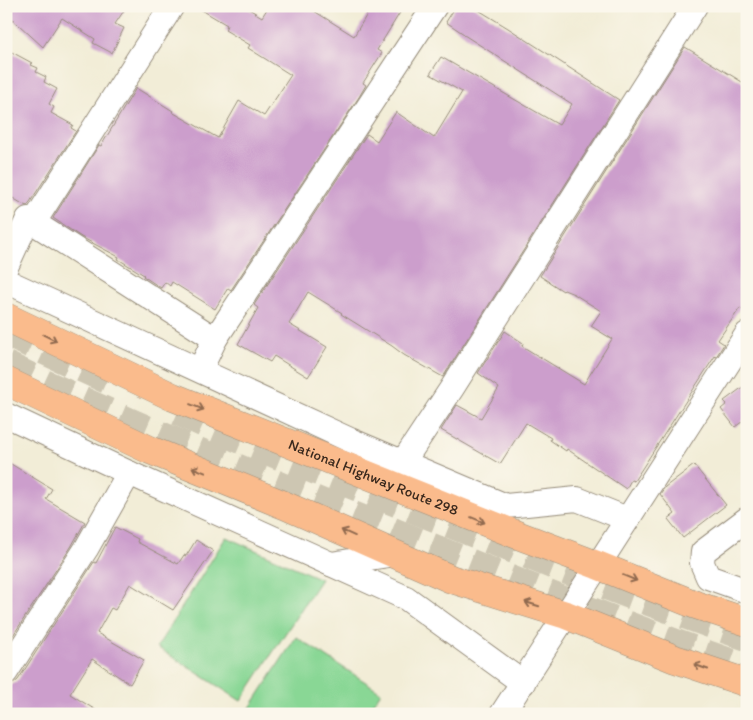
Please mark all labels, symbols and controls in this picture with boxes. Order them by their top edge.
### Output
one-way arrow [42,334,57,343]
one-way arrow [189,402,204,412]
street label: National Highway Route 298 [286,435,461,519]
one-way arrow [192,464,207,474]
one-way arrow [470,515,485,525]
one-way arrow [341,528,356,538]
one-way arrow [621,574,637,583]
one-way arrow [524,599,540,609]
one-way arrow [693,662,709,672]

